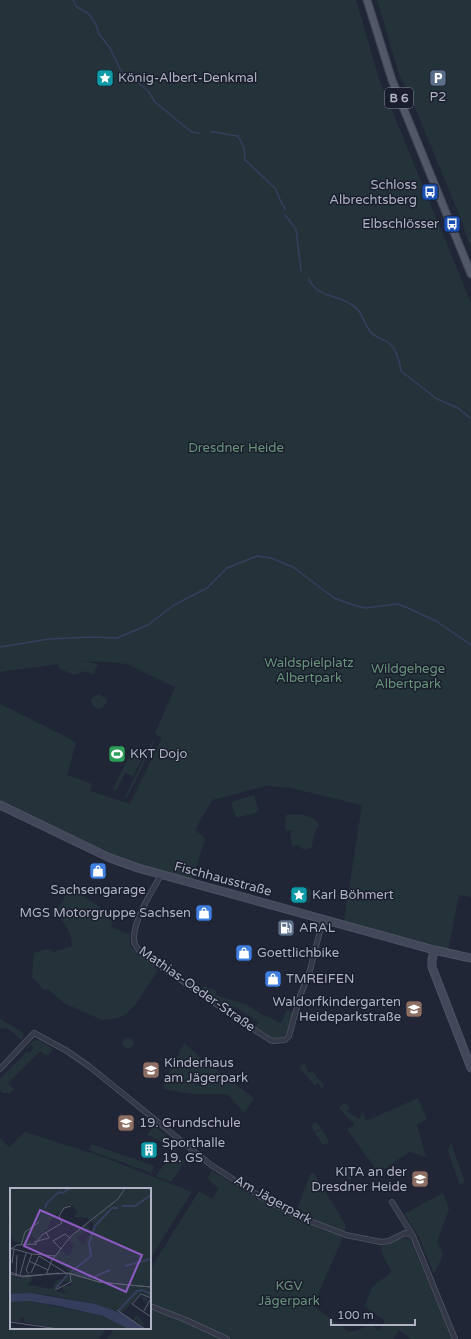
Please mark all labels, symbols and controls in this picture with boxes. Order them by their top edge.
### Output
place icon: König-Albert-Denkmal [95,68,115,88]
parking icon: P2 [428,68,448,88]
place label: König-Albert-Denkmal [118,70,257,86]
road number: B 6 [385,88,413,108]
place label: P2 [430,89,446,105]
place label: Schloss Albrechtsberg [329,177,417,208]
bus stop icon: Schloss Albrechtsberg [420,182,440,202]
bus stop icon: Elbschlösser [442,214,462,234]
place label: Elbschlösser [362,216,439,232]
park label: Dresdner Heide [188,440,284,456]
park label: Waldspielplatz Albertpark [264,655,354,686]
park label: Wildgehege Albertpark [371,661,445,692]
sports icon: KKT Dojo [107,744,127,764]
place label: KKT Dojo [130,746,187,762]
street label: Fischhausstraße [173,858,273,900]
shop icon: Sachsengarage [88,861,108,881]
place label: Sachsengarage [50,882,146,898]
place icon: Karl Böhmert [289,885,309,905]
place label: Karl Böhmert [312,887,394,903]
shop icon: MGS Motorgruppe Sachsen [194,903,214,923]
place label: MGS Motorgruppe Sachsen [20,905,191,921]
fuel station icon: ARAL [276,918,296,938]
place label: ARAL [299,920,336,936]
street label: Mathias-Oeder-Straße [136,943,258,1035]
shop icon: Goettlichbike [234,943,254,963]
place label: Goettlichbike [257,945,339,961]
shop icon: TMREIFEN [263,969,283,989]
place label: TMREIFEN [286,971,354,987]
place label: Waldorfkindergarten Heideparkstraße [273,994,401,1025]
school or university icon: Waldorfkindergarten Heideparkstraße [404,999,424,1019]
place label: Kinderhaus am Jägerpark [164,1055,248,1086]
school or university icon: Kinderhaus am Jägerpark [141,1060,161,1080]
school or university icon: 19. Grundschule [116,1113,136,1133]
place label: 19. Grundschule [139,1115,241,1131]
place label: Sporthalle 19. GS [162,1135,225,1166]
building icon: Sporthalle 19. GS [139,1140,159,1160]
place label: KITA an der Dresdner Heide [311,1164,407,1195]
school or university icon: KITA an der Dresdner Heide [410,1169,430,1189]
street label: Am Jägerpark [231,1172,315,1228]
inset map [10,1188,151,1329]
park label: KGV Jägerpark [258,1278,320,1309]
scale bar [331,1301,415,1327]
text: 100 m [337,1308,374,1322]

